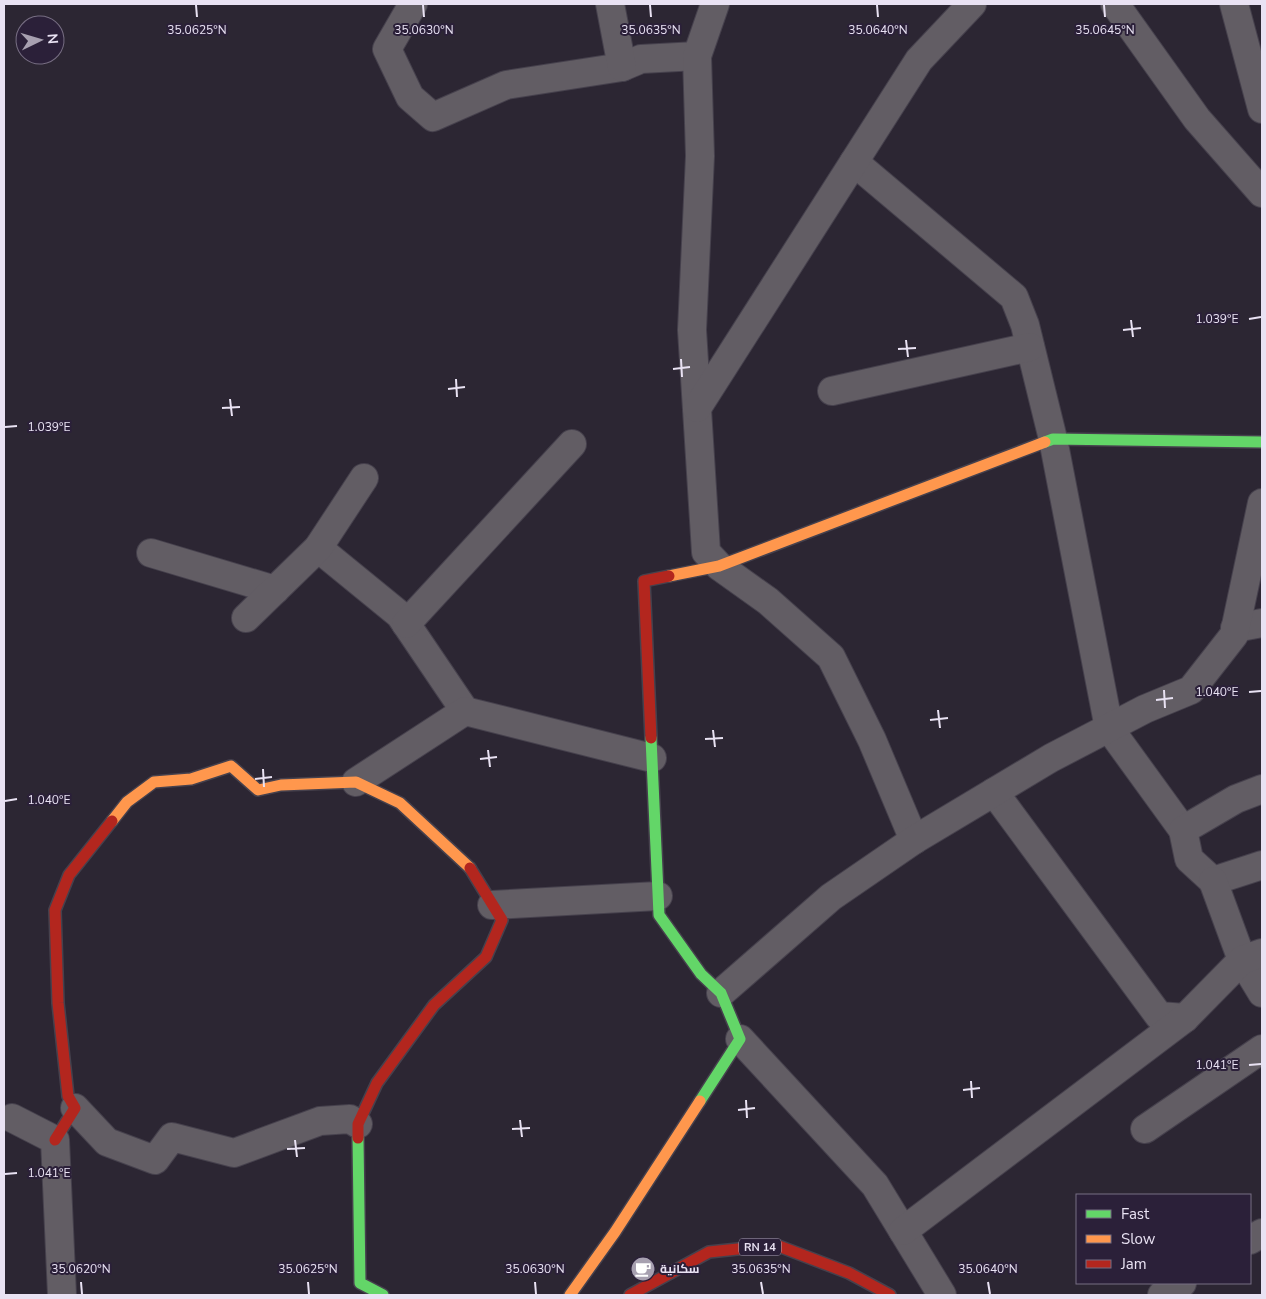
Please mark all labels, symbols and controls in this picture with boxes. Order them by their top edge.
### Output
north arrow [15,15,65,65]
text: 35.0625°N [167,22,227,38]
text: 35.0630°N [394,22,454,38]
text: 35.0635°N [621,22,681,38]
text: 35.0640°N [848,22,908,38]
text: 35.0645°N [1075,22,1135,38]
text: N [43,33,62,45]
text: 1.039°E [1196,311,1238,327]
text: 1.039°E [28,419,70,435]
text: 1.040°E [1196,684,1238,700]
text: 1.040°E [28,792,70,808]
text: 1.041°E [1196,1057,1238,1073]
text: 1.041°E [28,1165,70,1181]
legend [1076,1194,1251,1284]
text: Fast [1121,1204,1150,1224]
text: Slow [1121,1229,1156,1249]
road number: RN 14 [739,1238,781,1256]
text: Jam [1120,1254,1147,1274]
cafe icon: سكانية [630,1256,656,1282]
text: 35.0620°N [51,1261,111,1277]
text: 35.0625°N [278,1261,338,1277]
text: 35.0630°N [505,1261,565,1277]
place label: سكانية [660,1261,700,1277]
text: 35.0635°N [731,1261,791,1277]
text: 35.0640°N [958,1261,1018,1277]

